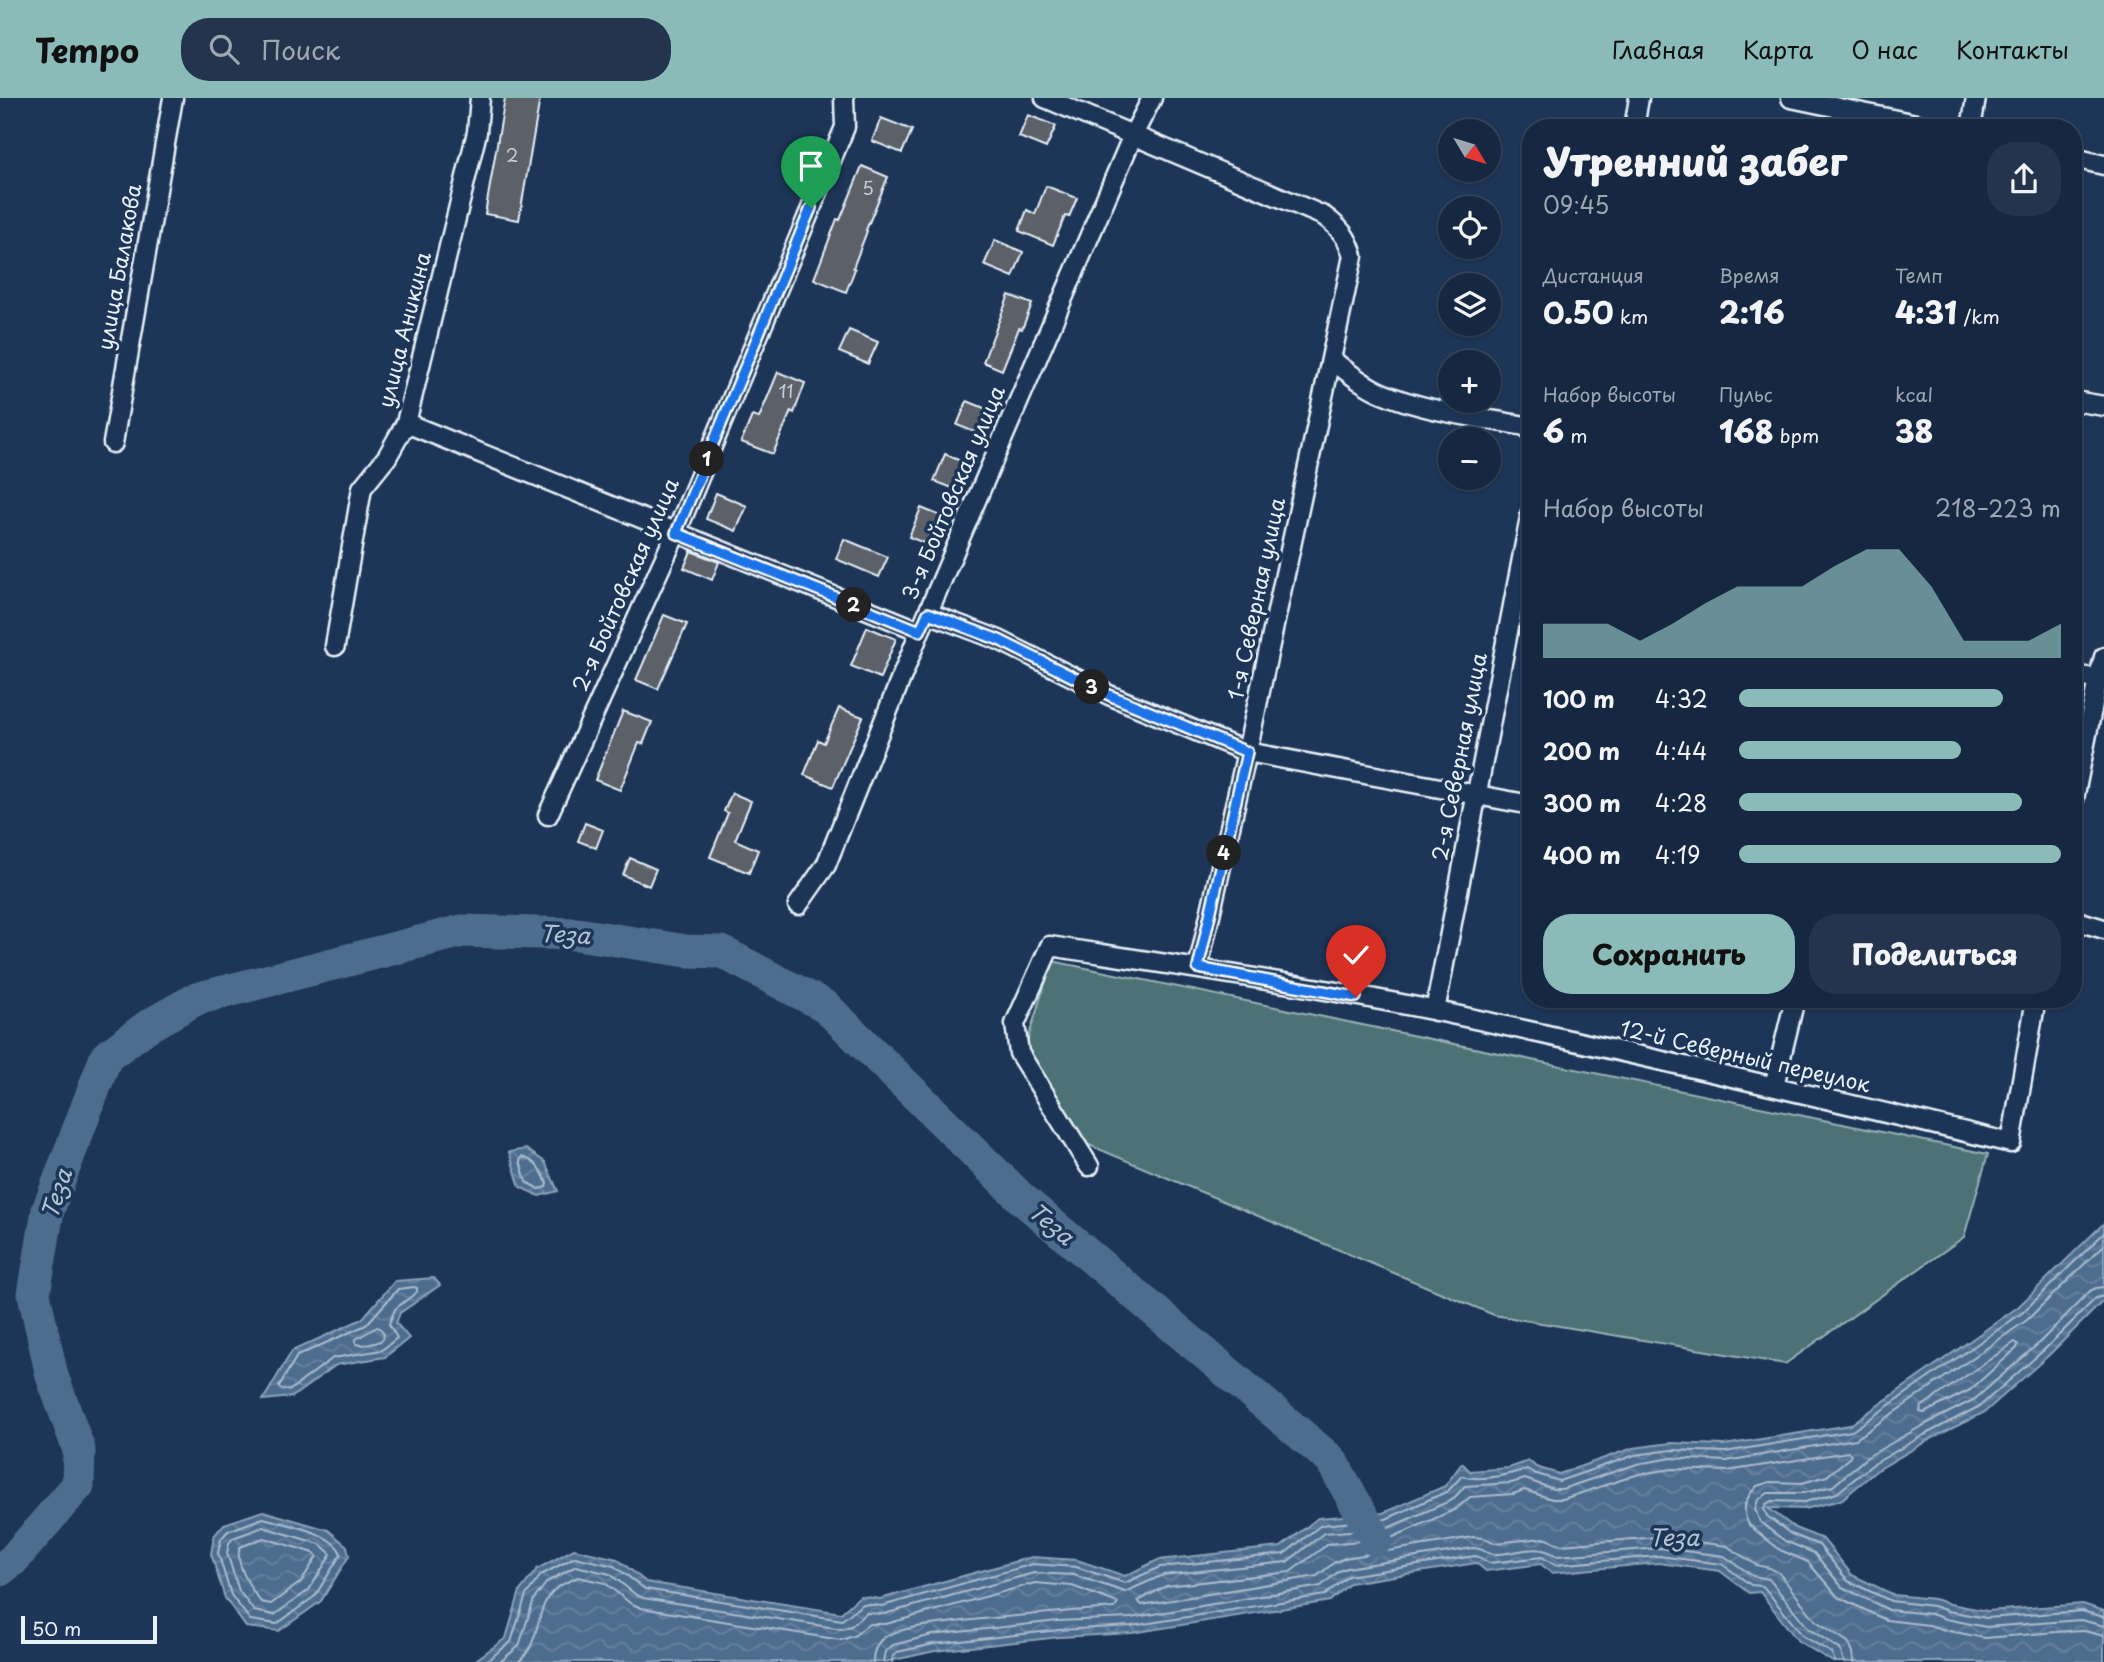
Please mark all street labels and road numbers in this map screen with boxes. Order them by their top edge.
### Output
street label: улица Балакова [88,181,148,352]
street label: улица Аникина [368,247,438,411]
street label: 3-я Бойтовская улица [892,379,1012,604]
street label: 2-я Бойтовская улица [563,472,686,696]
street label: 1-я Северная улица [1218,494,1292,703]
street label: 2-я Северная улица [1422,649,1494,863]
street label: 12-й Северный переулок [1617,1011,1874,1100]

